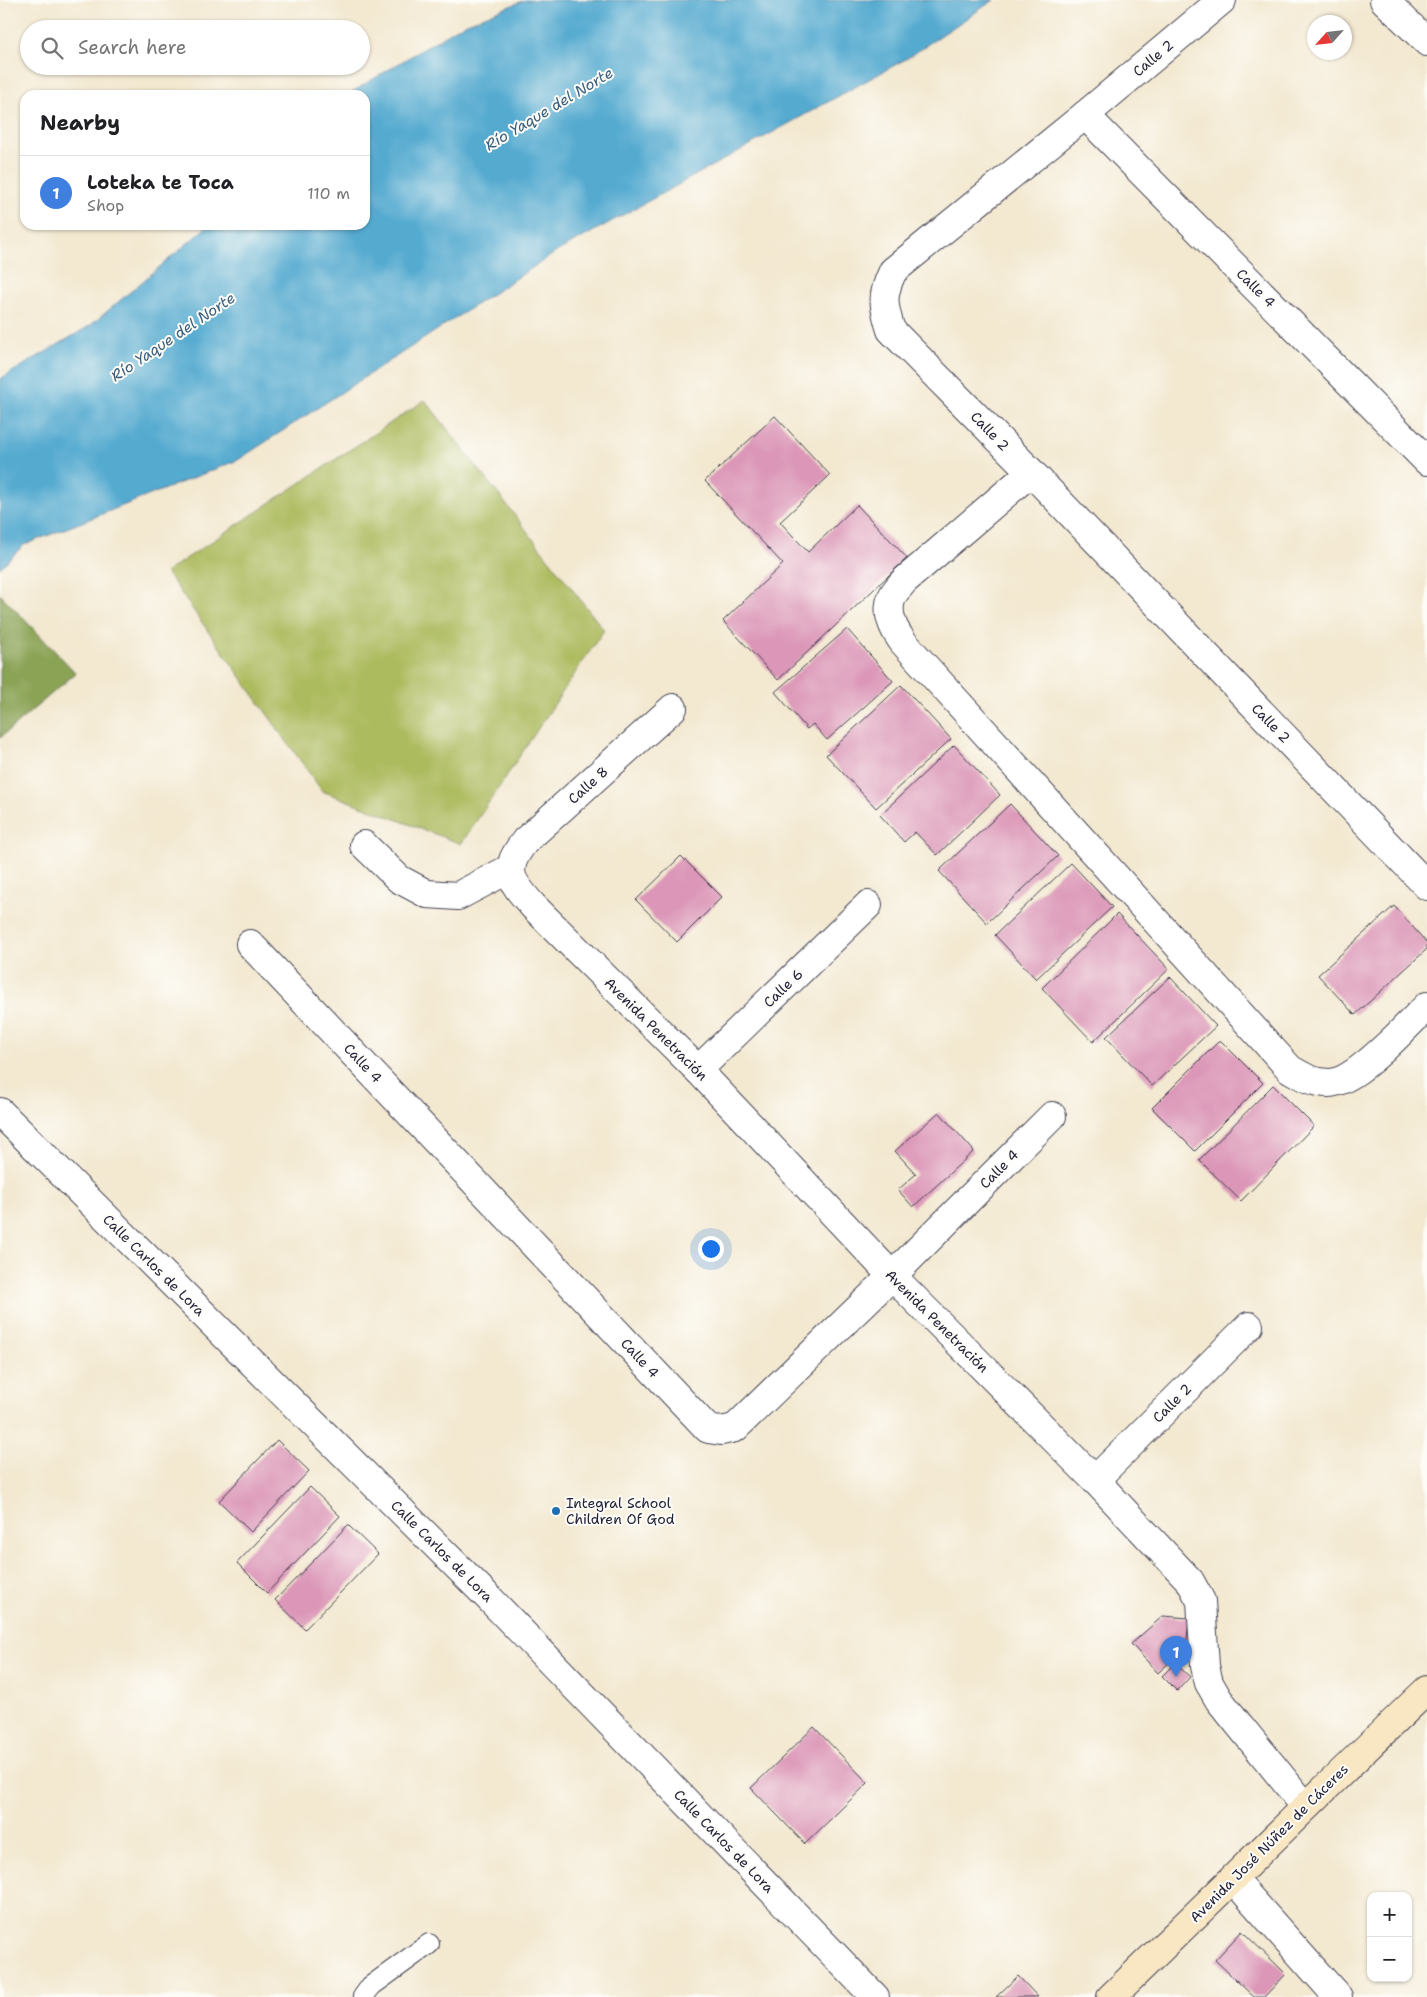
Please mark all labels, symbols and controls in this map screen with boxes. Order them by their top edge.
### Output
north arrow [1307,15,1352,60]
search box [20,20,370,75]
icon: search [38,34,66,62]
text: Search here [78,35,187,60]
street label: Calle 2 [1129,36,1177,80]
water label: Río Yaque del Norte [481,63,617,155]
text: Nearby [40,109,120,137]
text: Loteka te Toca [87,170,234,195]
text: 1 [52,183,60,204]
text: 110 m [307,183,350,204]
text: Shop [87,195,124,216]
street label: Calle 4 [1233,265,1279,311]
water label: Río Yaque del Norte [107,288,239,386]
street label: Calle 2 [967,408,1013,454]
street label: Calle 2 [1248,700,1294,746]
street label: Calle 8 [564,762,612,808]
street label: Calle 6 [760,965,806,1011]
street label: Avenida Penetración [601,974,712,1085]
street label: Calle 4 [340,1039,386,1087]
street label: Calle 4 [976,1146,1022,1192]
street label: Calle Carlos de Lora [99,1210,209,1320]
your location [698,1236,724,1262]
street label: Avenida Penetración [882,1266,993,1377]
street label: Calle 4 [617,1334,663,1382]
street label: Calle 2 [1149,1380,1195,1426]
place label: Integral School Children Of God [566,1494,675,1528]
street label: Calle Carlos de Lora [387,1496,497,1606]
marker: Integral School Children Of God [550,1505,562,1517]
pin: 1 [1160,1636,1192,1677]
street label: Avenida José Núñez de Cáceres [1186,1760,1352,1926]
street label: Calle Carlos de Lora [670,1786,778,1897]
map controls [1367,1892,1412,1982]
button: + [1367,1892,1412,1937]
button: − [1367,1937,1412,1982]

